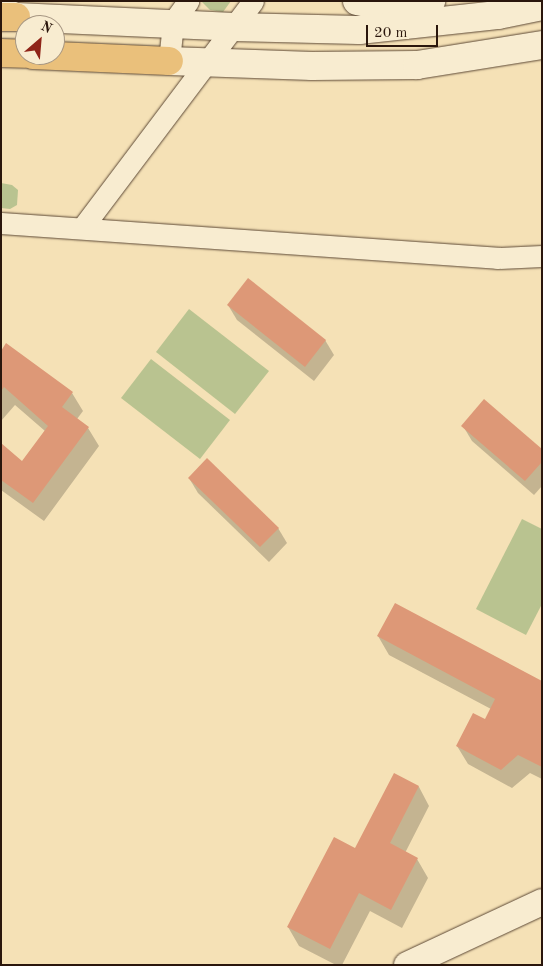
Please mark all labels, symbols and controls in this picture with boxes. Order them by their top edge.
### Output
north arrow [15,15,65,65]
scale bar [368,15,440,47]
text: N [38,19,54,36]
text: 20 m [374,26,408,41]

